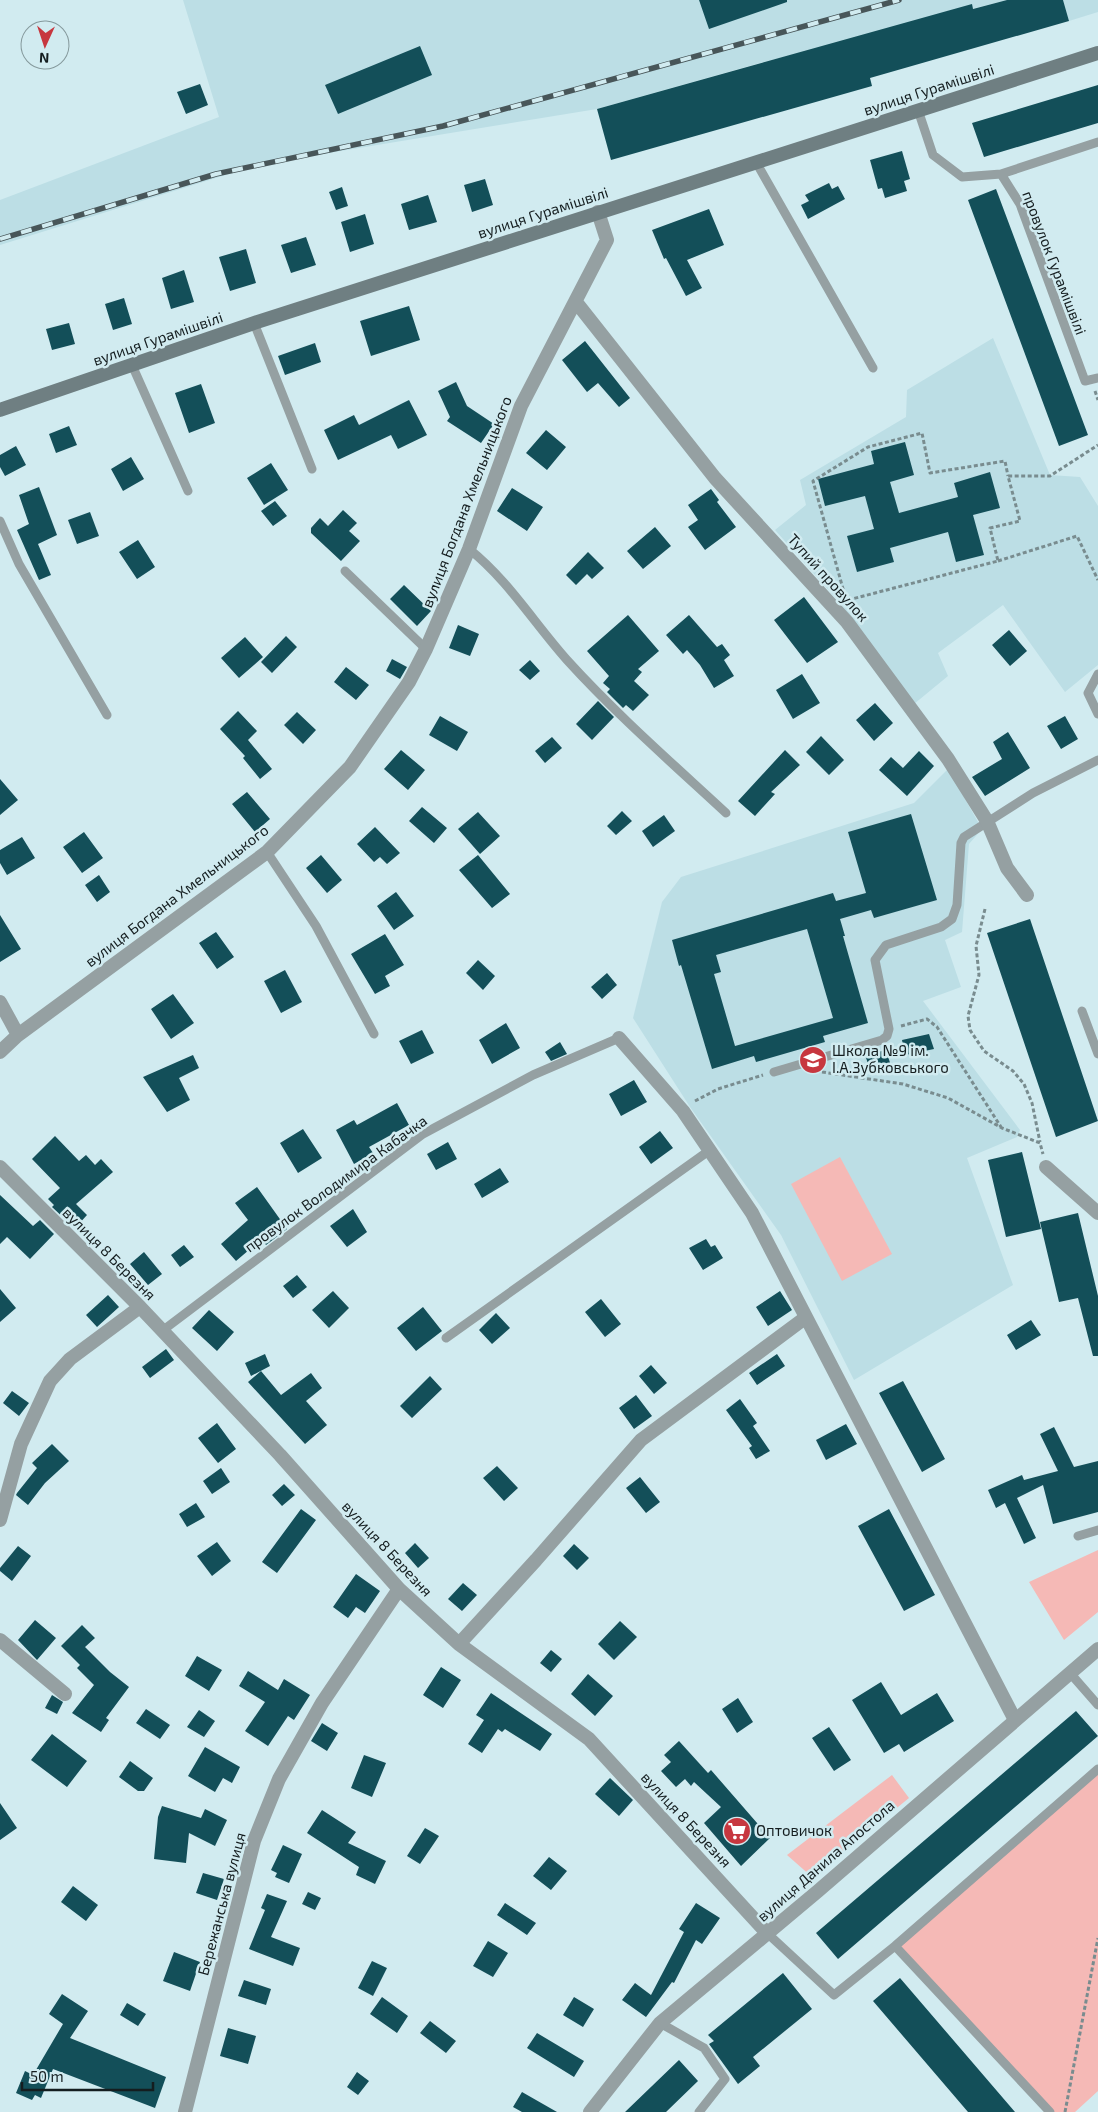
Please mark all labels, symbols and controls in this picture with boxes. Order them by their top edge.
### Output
north arrow [20,20,70,70]
text: N [39,50,50,67]
street label: вулиця Гурамішвілі [861,59,997,120]
street label: вулиця Гурамішвілі [475,182,611,243]
street label: провулок Гурамішвілі [1018,188,1091,338]
street label: вулиця Гурамішвілі [90,307,225,370]
street label: вулиця Богдана Хмельницького [417,393,516,610]
street label: Тупий провулок [784,530,873,626]
street label: вулиця Богдана Хмельницького [81,820,272,971]
place label: Школа №9 ім. І.А.Зубковського [832,1041,949,1077]
school or university icon: Школа №9 ім. І.А.Зубковського [798,1045,828,1075]
street label: провулок Володимира Кабачка [241,1111,431,1256]
street label: вулиця 8 Березня [59,1203,160,1304]
street label: вулиця 8 Березня [338,1497,437,1600]
street label: вулиця 8 Березня [637,1768,736,1871]
street label: вулиця Данила Апостола [753,1796,898,1925]
supermarket icon: Оптовичок [722,1816,752,1846]
place label: Оптовичок [756,1821,832,1839]
street label: Бережанська вулиця [193,1830,250,1978]
scale bar [22,2060,154,2092]
text: 50 m [30,2067,64,2085]

